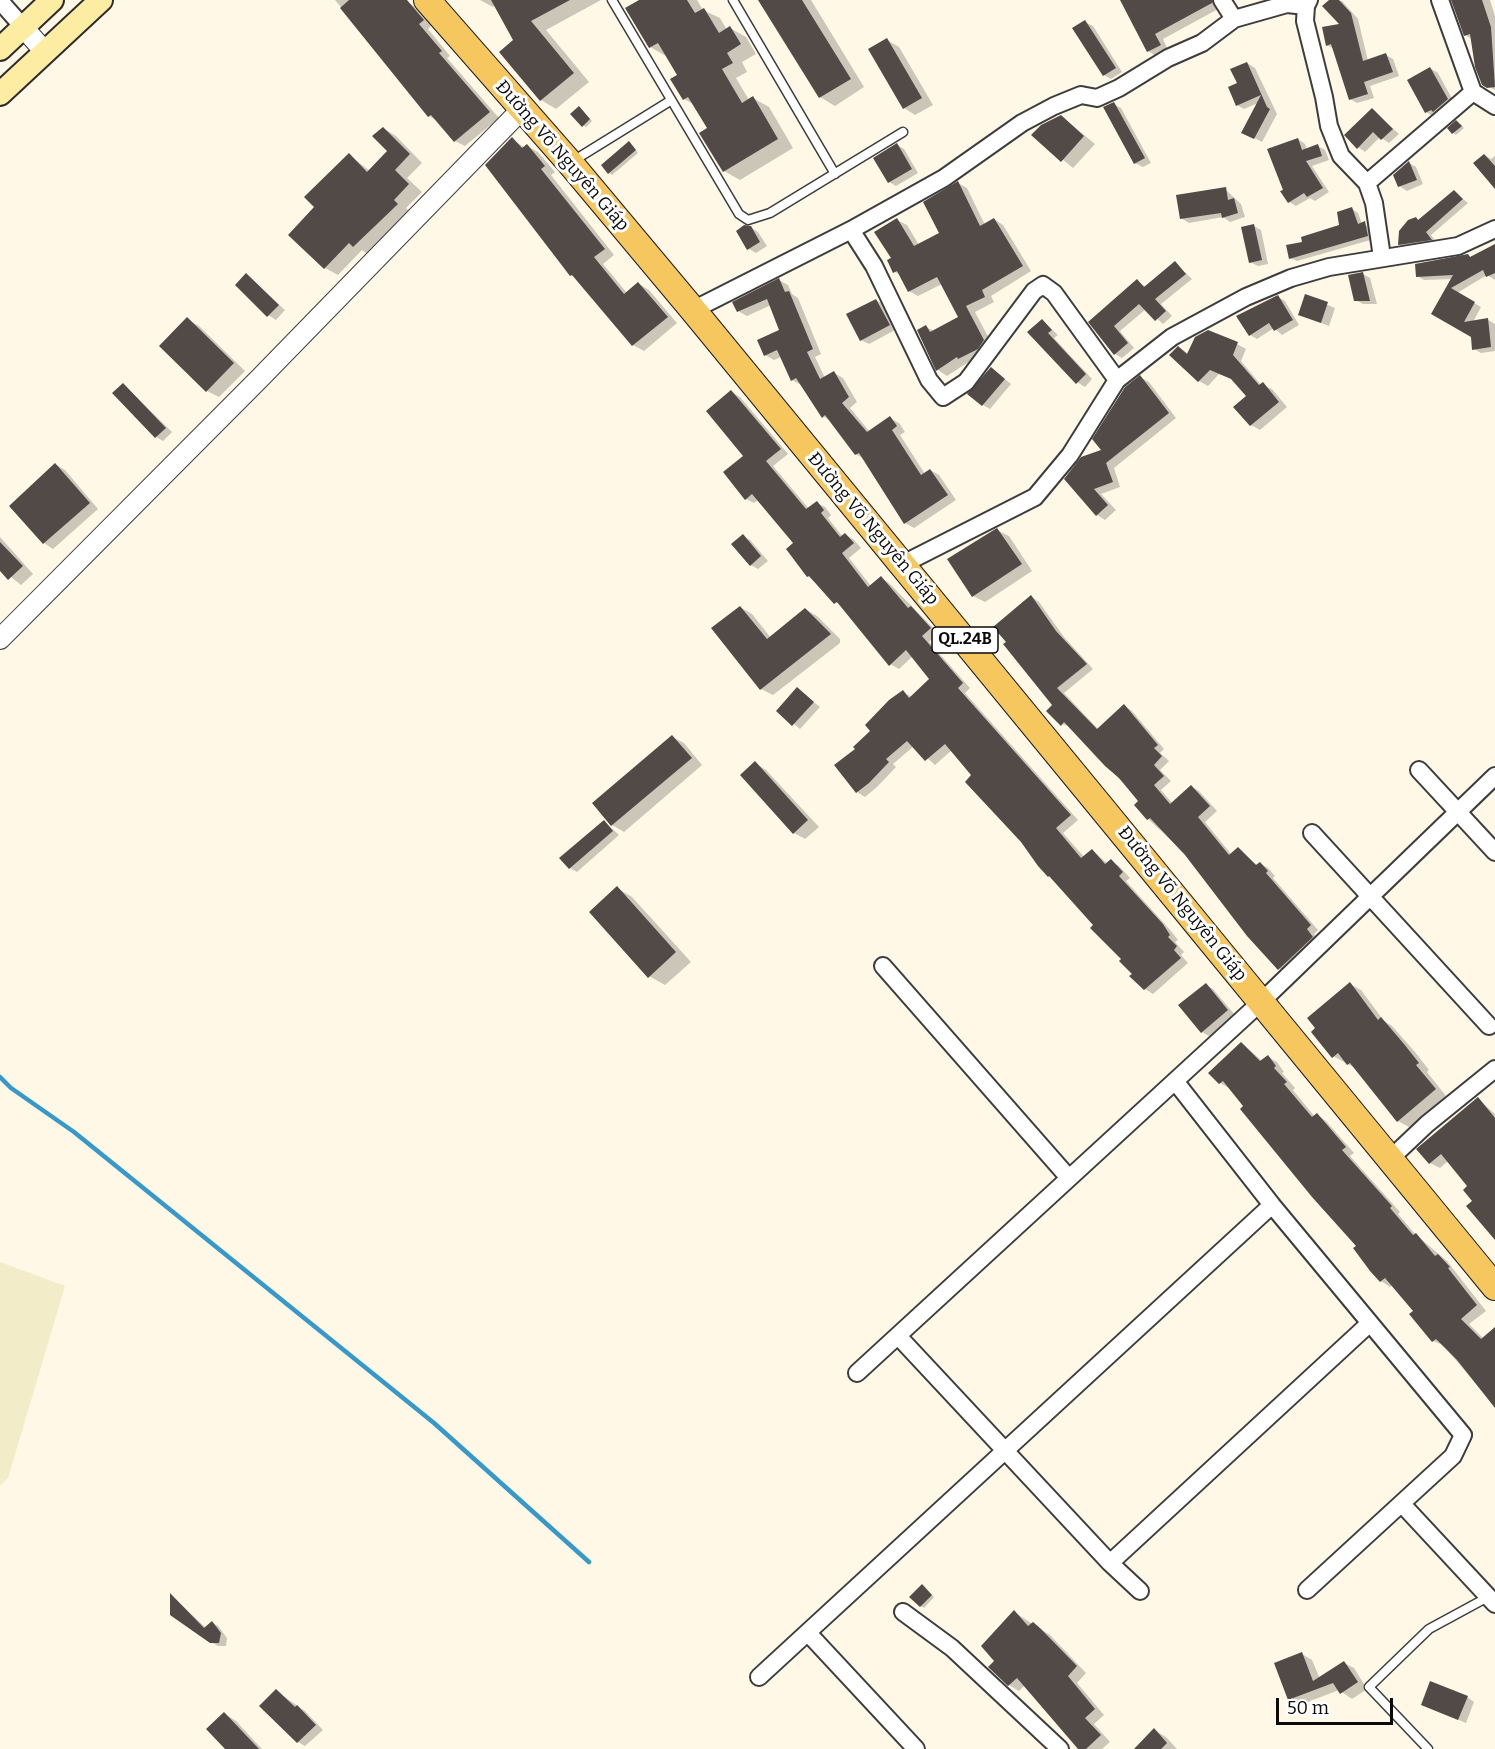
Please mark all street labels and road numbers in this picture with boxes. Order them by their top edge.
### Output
street label: Đường Võ Nguyên Giáp [491,76,633,236]
street label: Đường Võ Nguyên Giáp [803,448,943,610]
road number: QL.24B [932,627,998,653]
street label: Đường Võ Nguyên Giáp [1113,822,1251,986]

